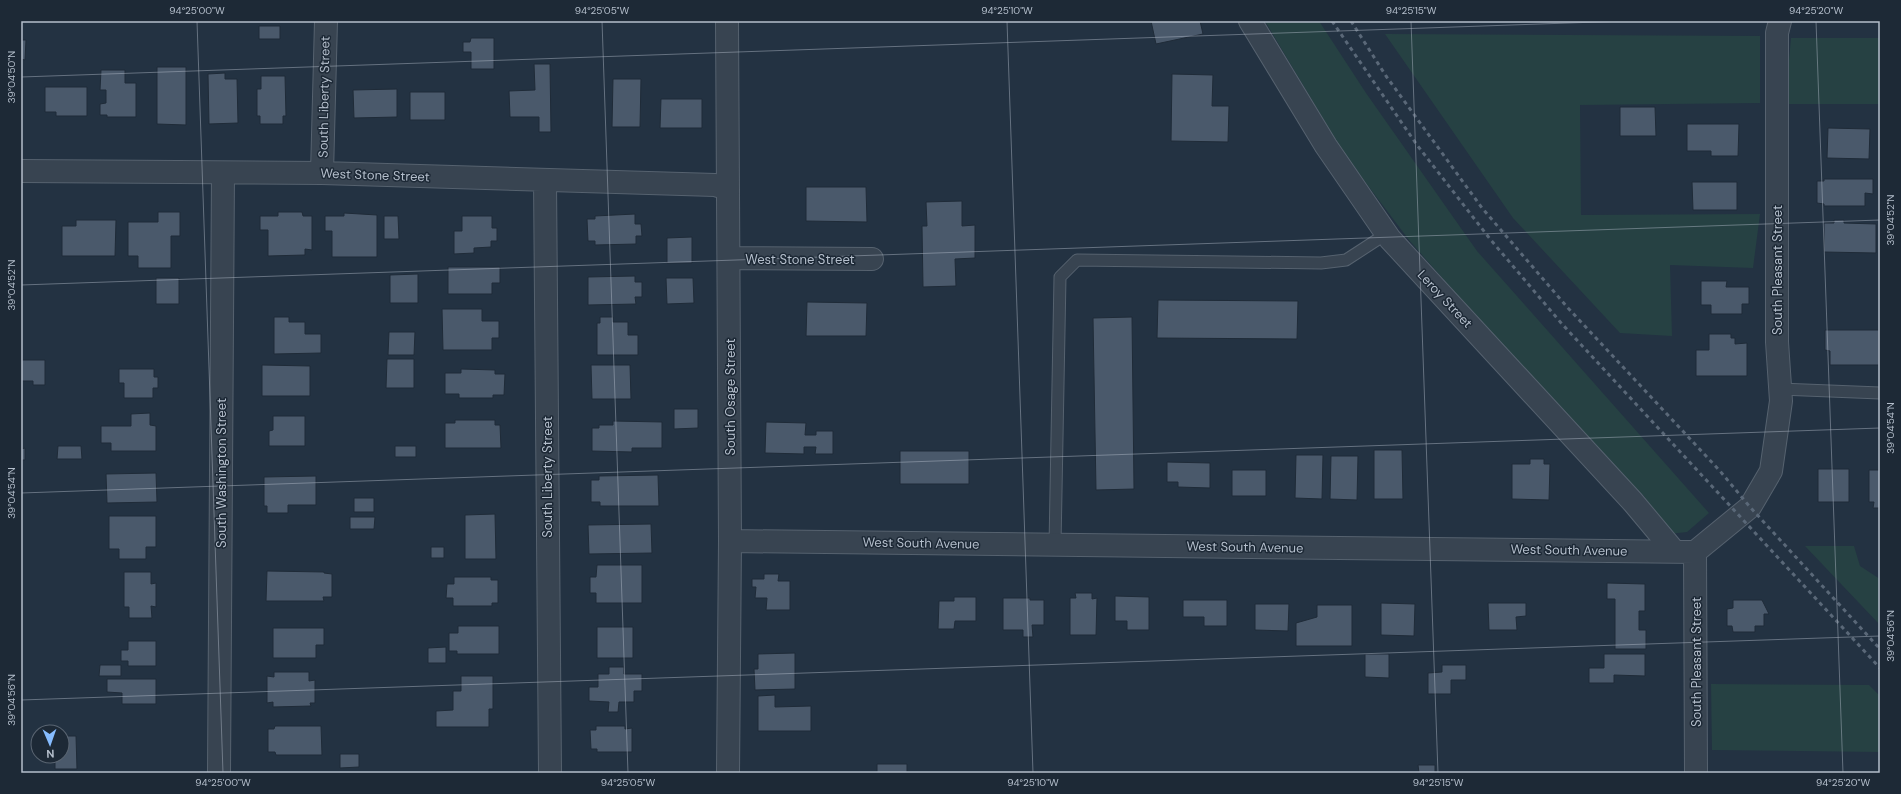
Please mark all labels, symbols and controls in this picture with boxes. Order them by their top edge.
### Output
text: 94°25'00"W [169,4,225,17]
text: 94°25'05"W [575,4,630,17]
text: 94°25'10"W [981,4,1033,17]
text: 94°25'15"W [1386,4,1437,17]
text: 94°25'20"W [1789,4,1843,17]
street label: South Liberty Street [314,36,334,158]
text: 39°04'50"N [5,51,18,103]
street label: West Stone Street [320,165,430,185]
text: 39°04'52"N [1884,194,1897,246]
street label: South Pleasant Street [1769,205,1786,335]
street label: West Stone Street [745,251,855,268]
text: 39°04'52"N [5,259,18,311]
street label: Leroy Street [1414,266,1476,332]
street label: South Osage Street [722,338,739,456]
street label: South Washington Street [213,398,230,548]
text: 39°04'54"N [1884,402,1897,454]
street label: South Liberty Street [539,416,556,538]
text: 39°04'54"N [5,467,18,519]
street label: West South Avenue [862,533,980,553]
street label: West South Avenue [1186,537,1304,557]
street label: West South Avenue [1510,540,1628,560]
street label: South Pleasant Street [1688,597,1705,727]
text: 39°04'56"N [1884,610,1897,662]
text: 39°04'56"N [5,674,18,726]
north arrow [30,724,70,764]
text: N [46,747,55,761]
text: 94°25'00"W [195,776,251,789]
text: 94°25'05"W [601,776,656,789]
text: 94°25'10"W [1007,776,1059,789]
text: 94°25'15"W [1413,776,1464,789]
text: 94°25'20"W [1816,776,1870,789]

